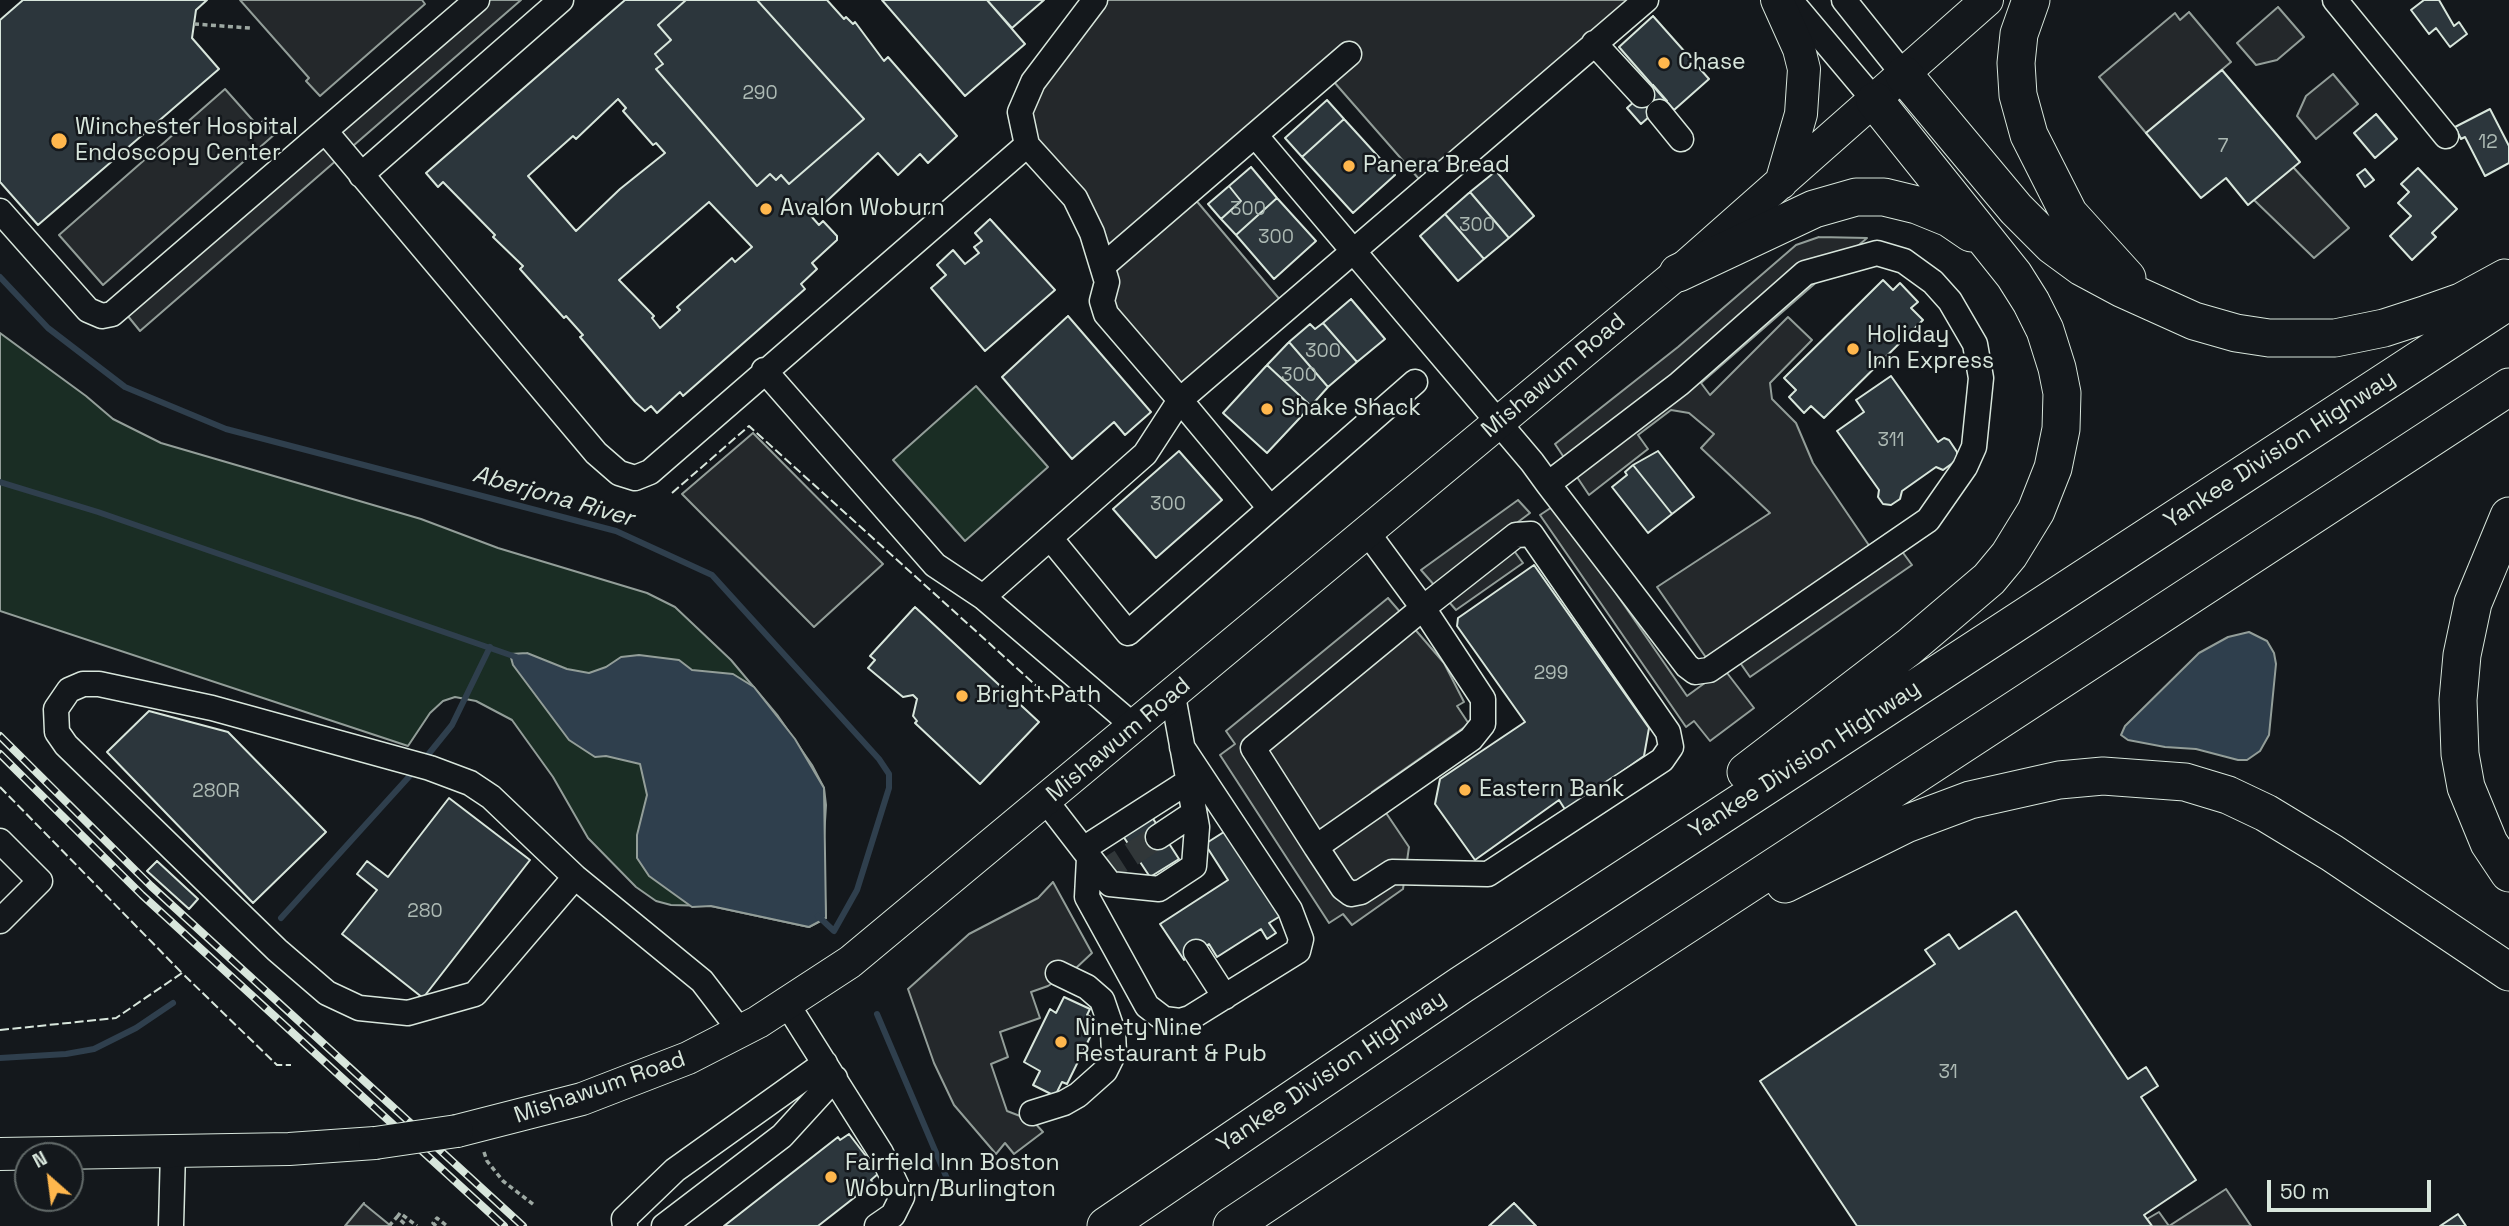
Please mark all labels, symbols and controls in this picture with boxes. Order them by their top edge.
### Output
place label: Chase [1678,49,1746,77]
marker: Chase [1656,55,1672,71]
house number: 290 [742,83,778,105]
place label: Winchester Hospital Endoscopy Center [75,114,298,168]
marker: Winchester Hospital Endoscopy Center [49,131,69,151]
house number: 12 [2478,132,2498,154]
house number: 7 [2218,136,2228,158]
place label: Panera Bread [1363,152,1510,180]
marker: Panera Bread [1341,158,1357,174]
place label: Avalon Woburn [780,195,945,223]
house number: 300 [1230,199,1266,221]
marker: Avalon Woburn [758,201,774,217]
house number: 300 [1459,215,1495,237]
house number: 300 [1258,227,1294,249]
street label: Mishawum Road [1476,308,1632,444]
place label: Holiday Inn Express [1867,322,1994,376]
house number: 300 [1305,341,1341,363]
marker: Holiday Inn Express [1845,341,1861,357]
house number: 300 [1281,365,1317,387]
street label: Yankee Division Highway [2159,365,2401,535]
place label: Shake Shack [1281,395,1421,423]
marker: Shake Shack [1259,401,1275,417]
house number: 311 [1877,430,1905,452]
water label: Aberjona River [469,460,637,534]
house number: 300 [1150,494,1186,516]
house number: 299 [1534,663,1568,685]
street label: Mishawum Road [1041,672,1197,808]
street label: Yankee Division Highway [1684,675,1926,845]
place label: Bright Path [976,682,1101,710]
marker: Bright Path [954,688,970,704]
place label: Eastern Bank [1479,776,1624,804]
house number: 280R [192,781,240,803]
marker: Eastern Bank [1457,782,1473,798]
house number: 280 [407,901,443,923]
street label: Yankee Division Highway [1212,985,1452,1159]
place label: Ninety Nine Restaurant & Pub [1075,1015,1267,1069]
marker: Ninety Nine Restaurant & Pub [1053,1034,1069,1050]
street label: Mishawum Road [511,1046,689,1130]
house number: 31 [1938,1062,1958,1084]
north arrow [14,1142,84,1212]
text: N [28,1146,51,1174]
place label: Fairfield Inn Boston Woburn/Burlington [845,1150,1059,1204]
scale bar [2271,1166,2436,1210]
marker: Fairfield Inn Boston Woburn/Burlington [823,1169,839,1185]
text: 50 m [2280,1178,2330,1205]

